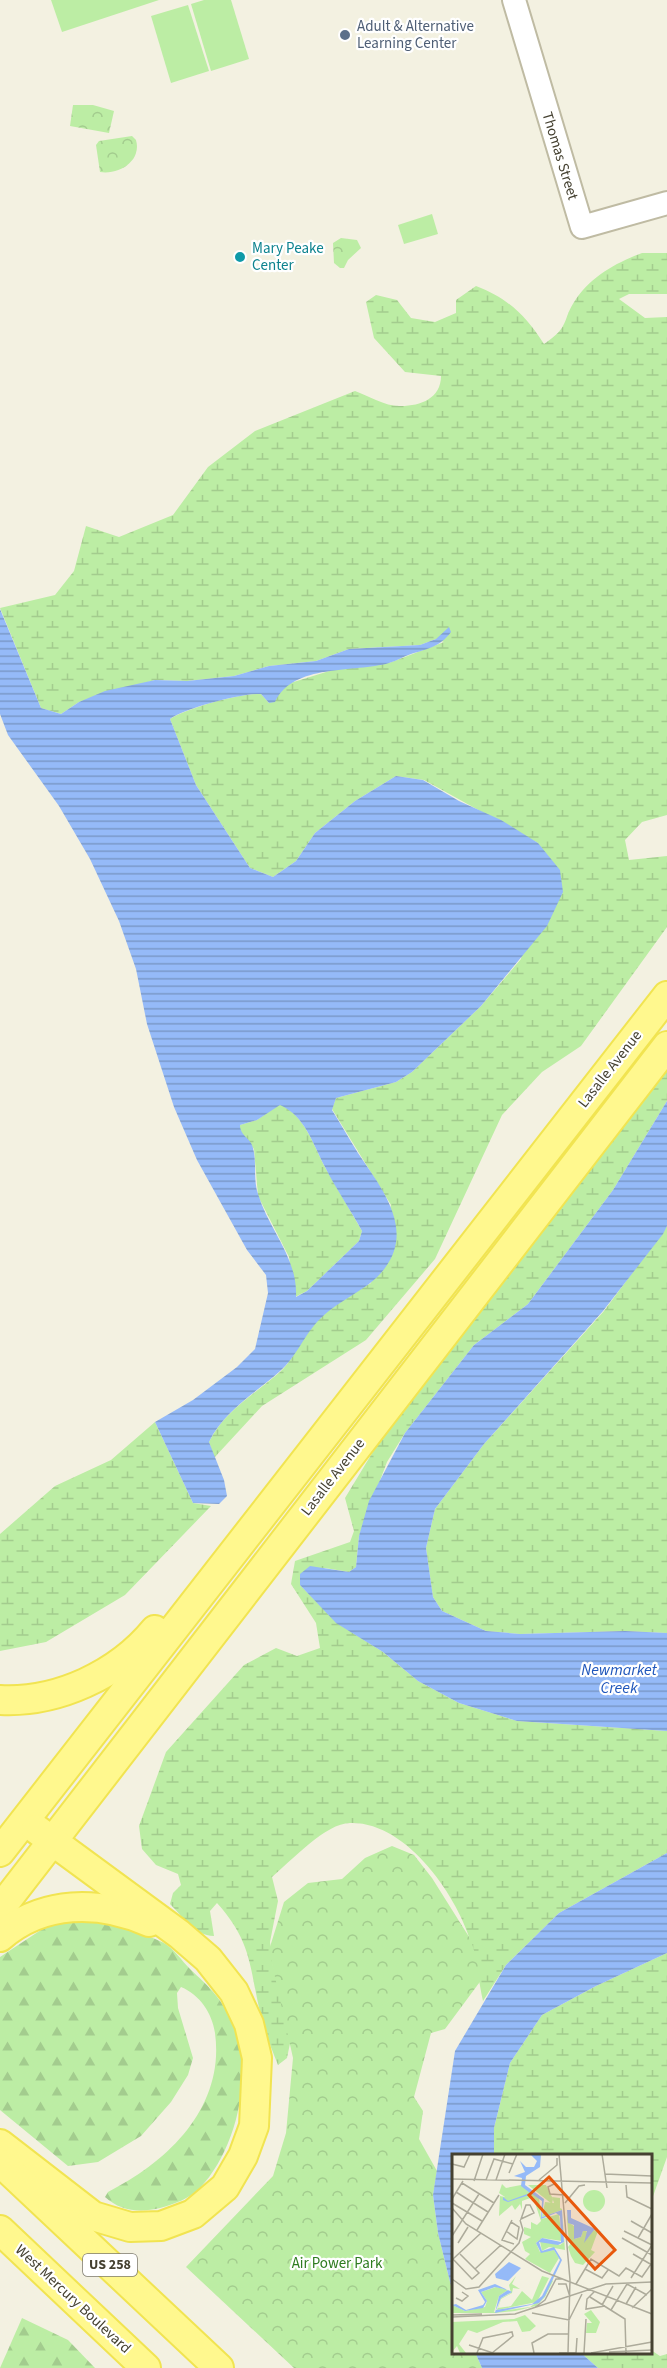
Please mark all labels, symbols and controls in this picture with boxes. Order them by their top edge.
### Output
place label: Adult & Alternative Learning Center [357,16,474,54]
marker: Adult & Alternative Learning Center [338,28,352,42]
street label: Thomas Street [537,109,583,203]
place label: Mary Peake Center [252,238,324,276]
marker: Mary Peake Center [233,250,247,264]
street label: Lasalle Avenue [573,1026,647,1112]
street label: Lasalle Avenue [296,1434,370,1520]
water label: Newmarket Creek [581,1659,658,1699]
inset map [452,2154,652,2353]
street label: West Mercury Boulevard [10,2240,136,2358]
park label: Air Power Park [292,2253,383,2274]
road number: US 258 [83,2254,137,2276]

